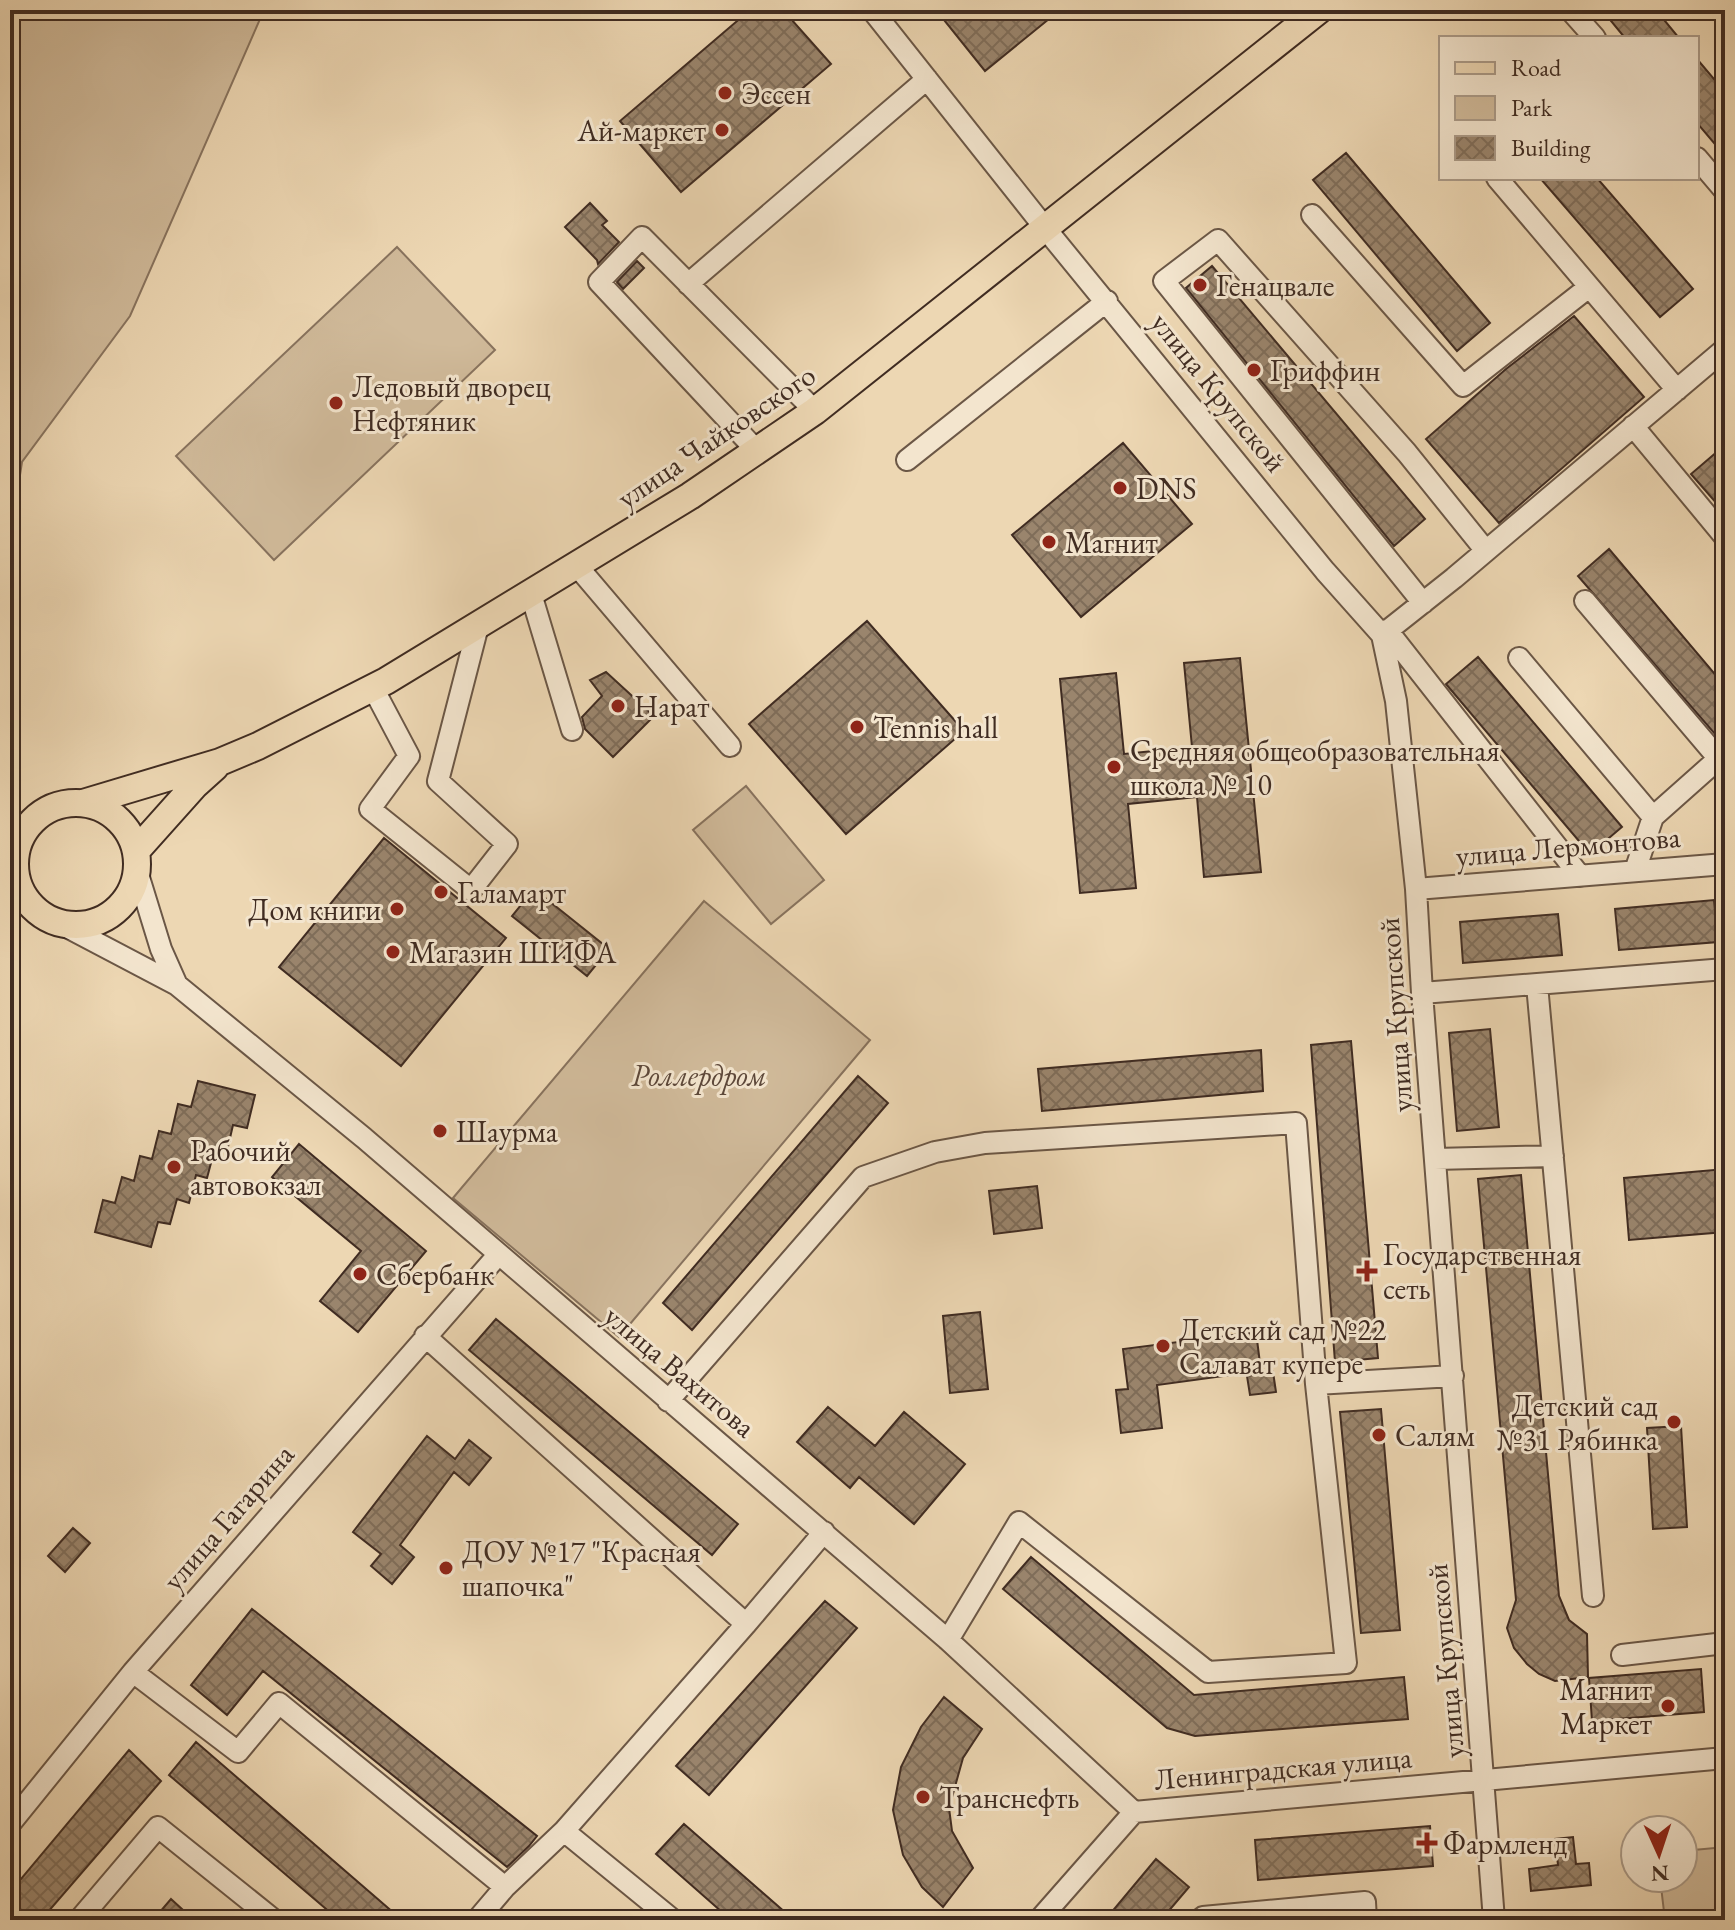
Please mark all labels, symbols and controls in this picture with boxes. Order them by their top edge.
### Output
legend [1439,36,1699,180]
text: Road [1511,52,1562,83]
place label: Эссен [741,74,811,113]
marker: Эссен [716,84,734,102]
text: Park [1511,92,1553,123]
place label: Ай-маркет [576,111,706,150]
marker: Ай-маркет [713,121,731,139]
text: Building [1511,132,1591,163]
place label: Генацвале [1216,266,1334,305]
marker: Генацвале [1191,276,1209,294]
street label: улица Крупской [1142,304,1296,480]
place label: Гриффин [1270,351,1381,390]
street label: улица Чайковского [609,355,823,517]
marker: Гриффин [1245,361,1263,379]
place label: Ледовый дворец Нефтяник [352,367,551,440]
marker: Ледовый дворец Нефтяник [327,394,345,412]
place label: DNS [1136,469,1196,508]
marker: DNS [1111,479,1129,497]
place label: Магнит [1065,523,1158,562]
marker: Магнит [1040,533,1058,551]
place label: Нарат [634,687,710,726]
marker: Нарат [609,697,627,715]
place label: Tennis hall [873,708,998,747]
marker: Tennis hall [848,718,866,736]
place label: Средняя общеобразовательная школа № 10 [1130,731,1500,804]
marker: Средняя общеобразовательная школа № 10 [1105,758,1123,776]
street label: улица Лермонтова [1454,817,1682,875]
place label: Галамарт [457,873,566,912]
marker: Галамарт [432,883,450,901]
place label: Дом книги [248,890,381,929]
marker: Дом книги [388,900,406,918]
street label: улица Крупской [1369,916,1421,1114]
place label: Магазин ШИФА [409,933,616,972]
marker: Магазин ШИФА [384,943,402,961]
park label: Роллердром [631,1056,767,1095]
place label: Шаурма [456,1112,558,1151]
marker: Шаурма [431,1122,449,1140]
place label: Рабочий автовокзал [190,1131,321,1204]
marker: Рабочий автовокзал [165,1158,183,1176]
place label: Государственная сеть [1383,1235,1581,1308]
place label: Сбербанк [376,1255,494,1294]
marker: Государственная сеть [1358,1262,1376,1280]
marker: Сбербанк [351,1265,369,1283]
street label: улица Вахитова [596,1296,764,1446]
place label: Детский сад №22 Салават купере [1179,1310,1387,1383]
marker: Детский сад №22 Салават купере [1154,1337,1172,1355]
place label: Детский сад №31 Рябинка [1496,1386,1658,1459]
marker: Детский сад №31 Рябинка [1665,1413,1683,1431]
place label: Салям [1395,1416,1475,1455]
marker: Салям [1370,1426,1388,1444]
street label: улица Гагарина [154,1436,302,1598]
place label: ДОУ №17 "Красная шапочка" [462,1532,701,1605]
marker: ДОУ №17 "Красная шапочка" [437,1559,455,1577]
street label: улица Крупской [1417,1562,1473,1760]
place label: Магнит Маркет [1559,1670,1652,1743]
marker: Магнит Маркет [1659,1697,1677,1715]
street label: Ленинградская улица [1153,1737,1413,1799]
place label: Транснефть [939,1778,1079,1817]
marker: Транснефть [914,1788,932,1806]
north arrow [1619,1814,1699,1894]
place label: Фармленд [1443,1824,1568,1863]
marker: Фармленд [1418,1834,1436,1852]
text: N [1650,1859,1670,1888]

